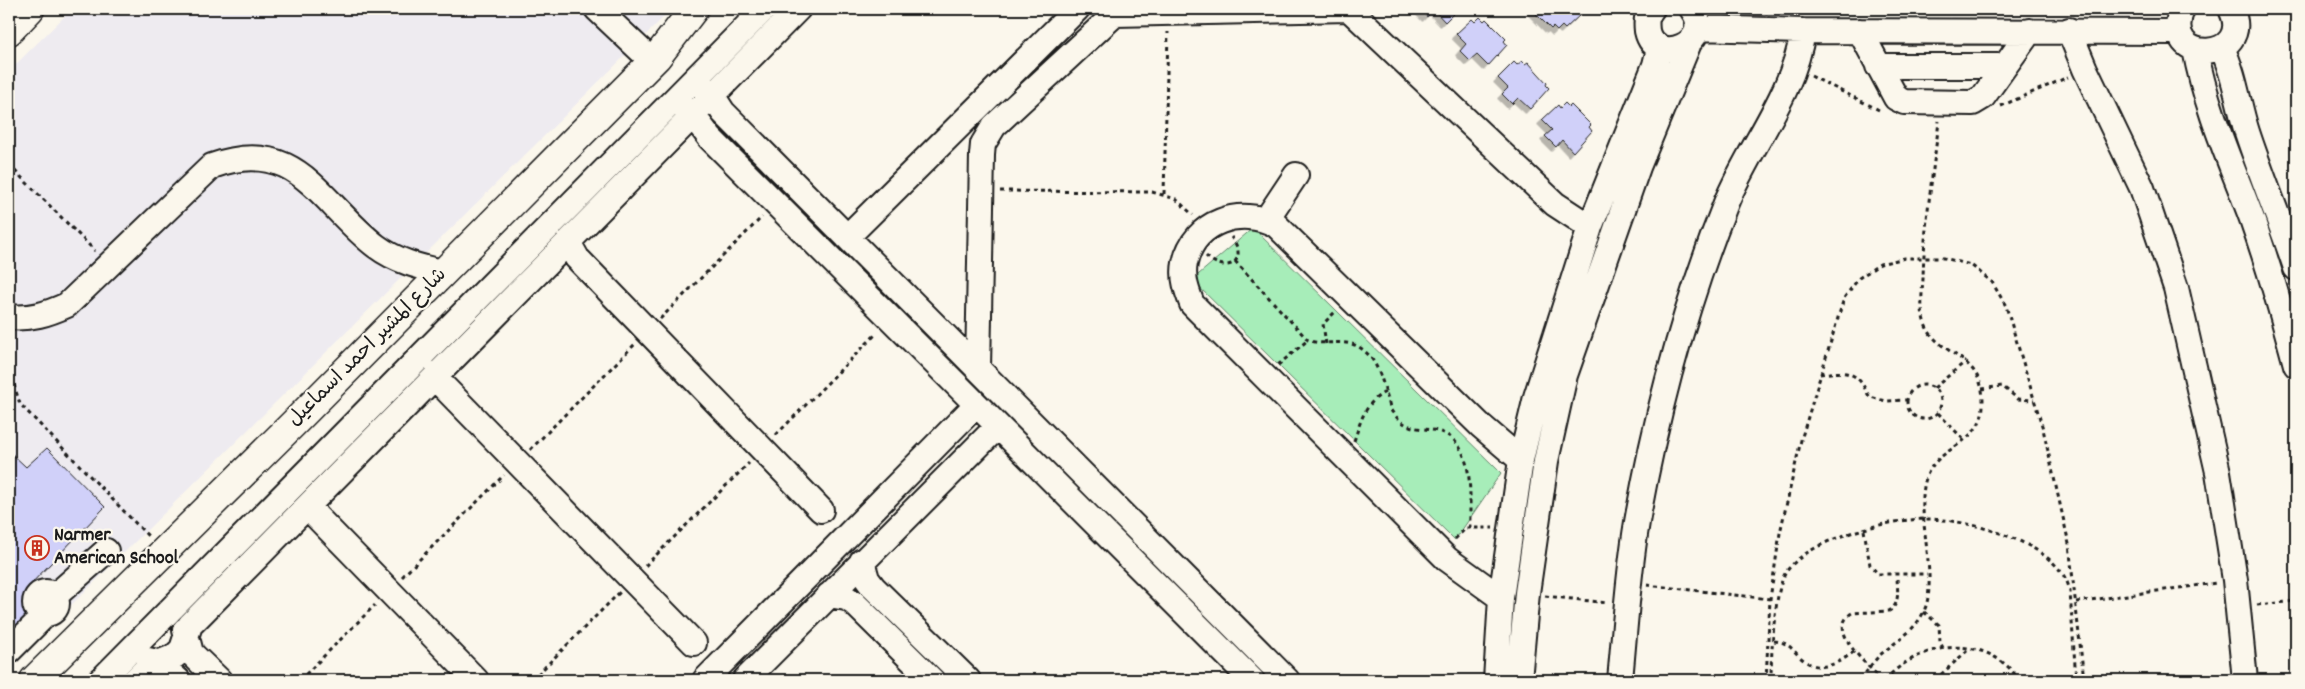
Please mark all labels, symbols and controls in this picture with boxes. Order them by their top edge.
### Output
street label: شارع المشير احمد اسماعيل [282,262,454,434]
place label: Narmer American School [54,522,179,573]
building icon: Narmer American School [24,535,50,561]

